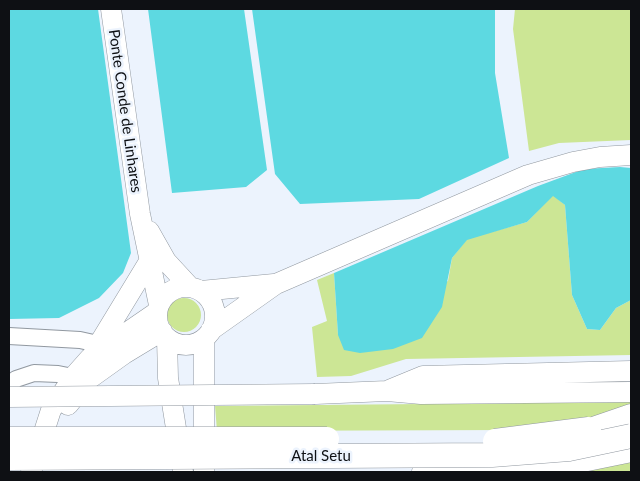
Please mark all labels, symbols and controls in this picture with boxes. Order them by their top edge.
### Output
street label: Ponte Conde de Linhares [105,28,145,194]
street label: Atal Setu [291,447,351,465]

